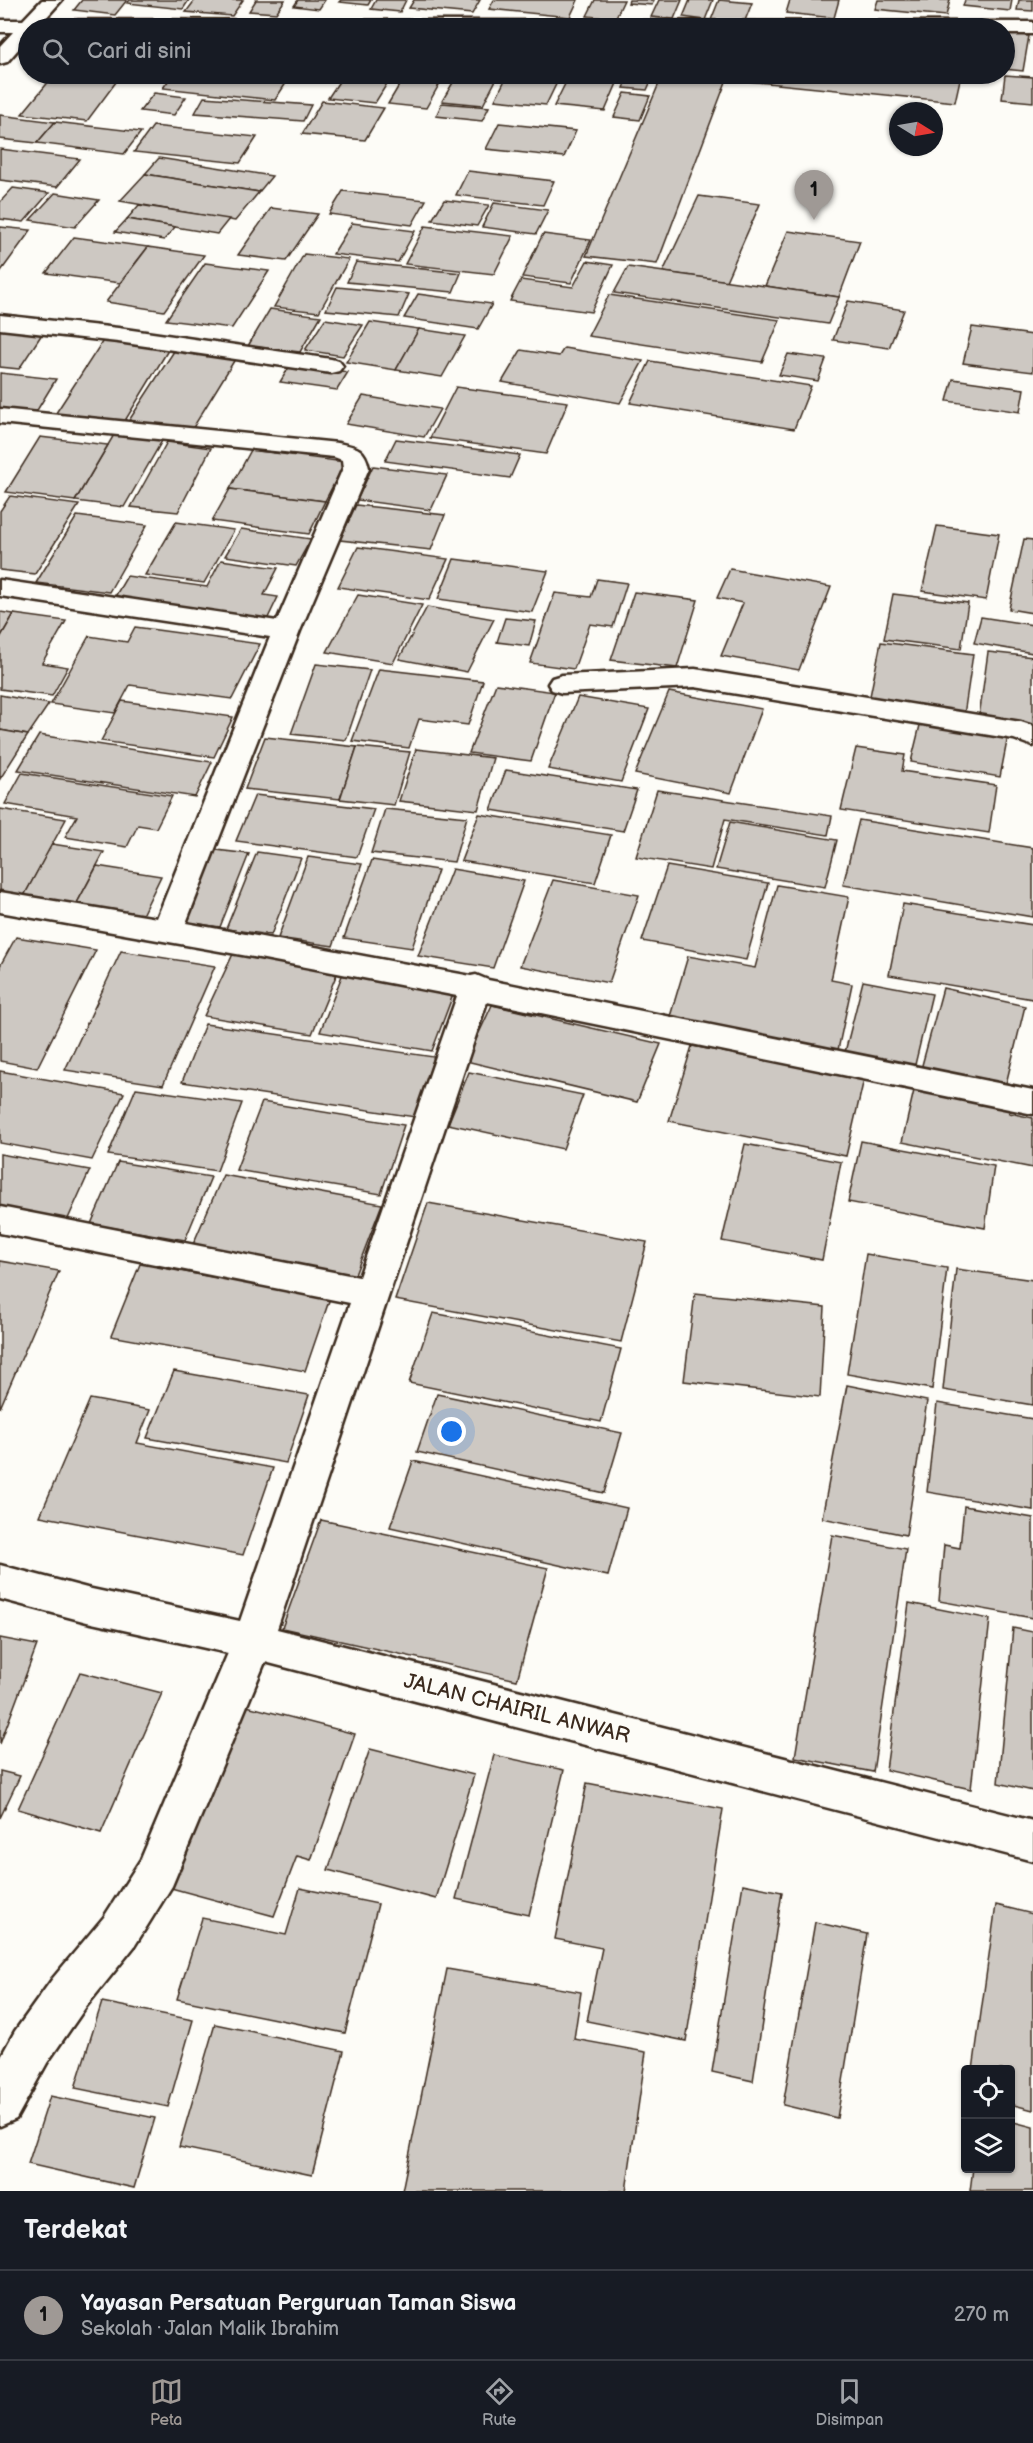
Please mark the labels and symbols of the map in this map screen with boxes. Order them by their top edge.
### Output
north arrow [889,102,943,156]
pin: 1 [794,170,834,220]
your location [437,1417,466,1446]
street label: JALAN CHAIRIL ANWAR [401,1668,633,1749]

